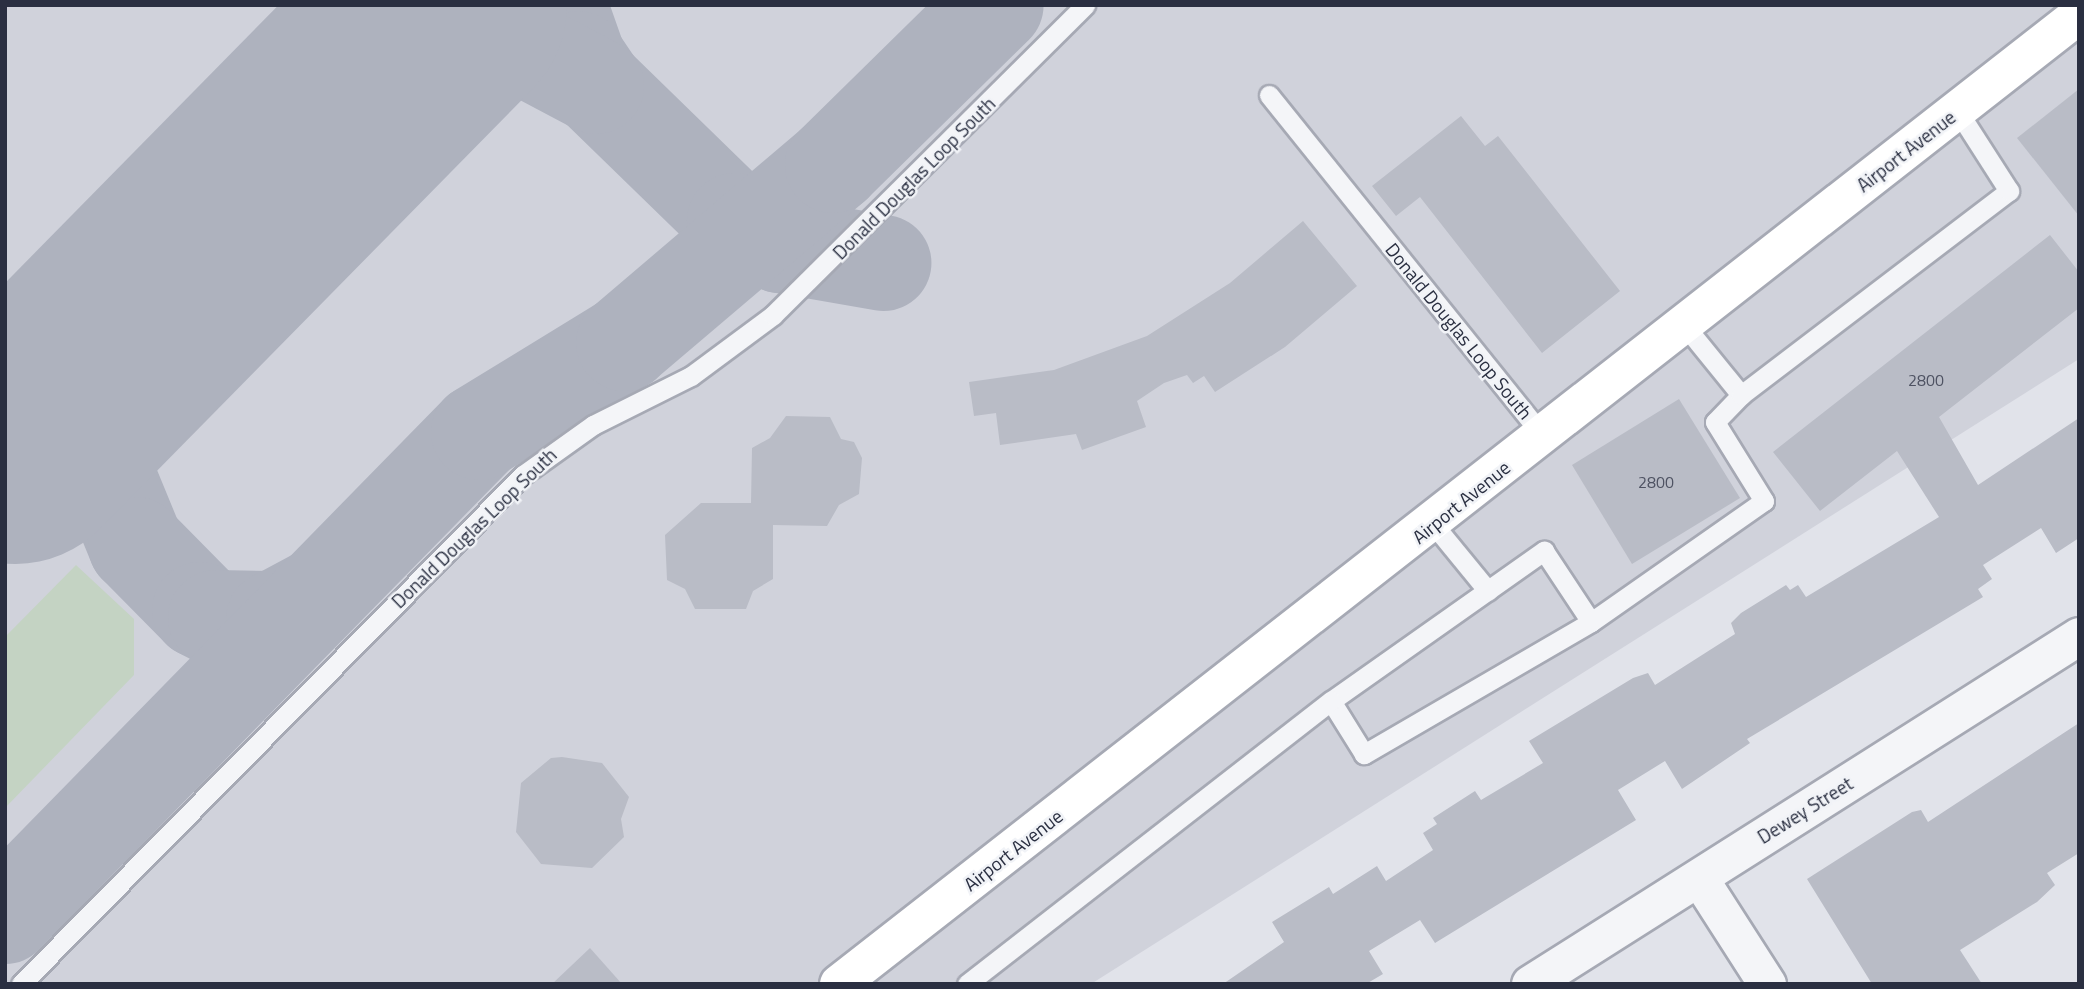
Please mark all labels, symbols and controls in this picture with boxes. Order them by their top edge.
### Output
street label: Donald Douglas Loop South [828,92,1000,264]
street label: Airport Avenue [1852,105,1960,197]
street label: Donald Douglas Loop South [1381,238,1537,424]
house number: 2800 [1908,370,1944,390]
street label: Donald Douglas Loop South [387,443,561,613]
street label: Airport Avenue [1408,456,1514,548]
house number: 2800 [1638,472,1674,492]
street label: Dewey Street [1753,772,1857,848]
street label: Airport Avenue [959,804,1067,896]

